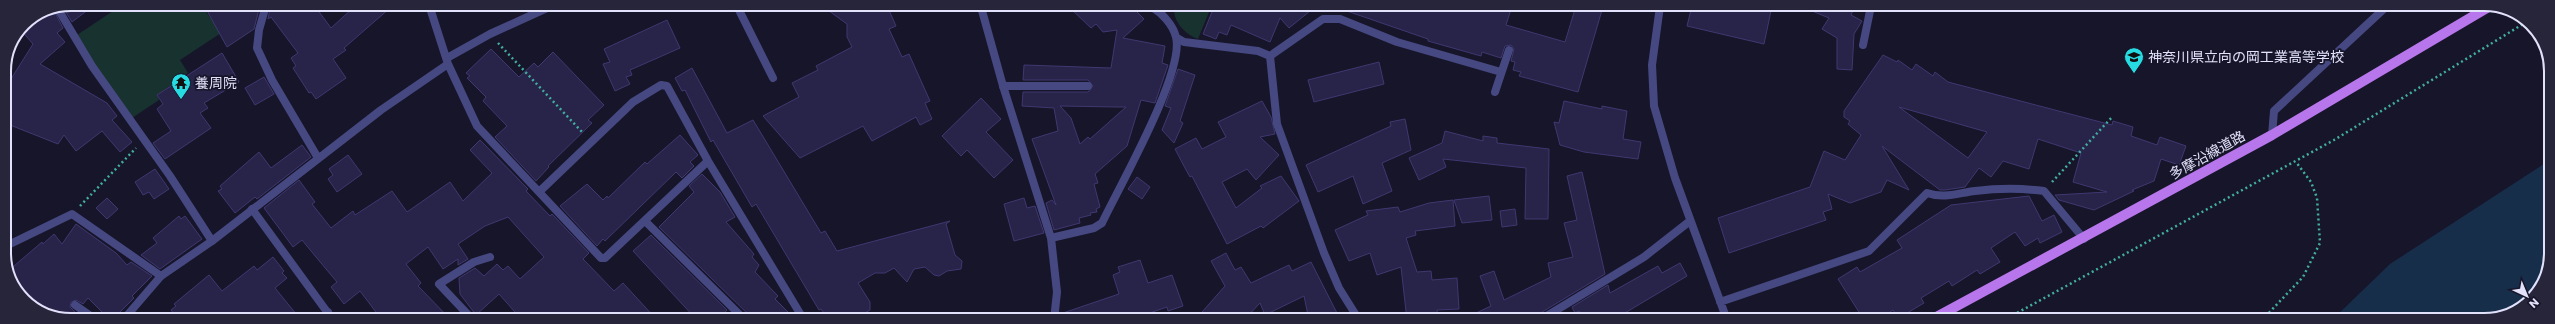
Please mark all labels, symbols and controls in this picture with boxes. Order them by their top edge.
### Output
school or university icon: 神奈川県立向の岡工業高等学校 [2123,46,2145,74]
place label: 神奈川県立向の岡工業高等学校 [2148,47,2344,67]
temple icon: 養周院 [170,72,192,100]
place label: 養周院 [195,73,237,93]
street label: 多摩沿線道路 [2165,126,2249,184]
north arrow [2507,276,2547,316]
text: N [2525,295,2542,312]

